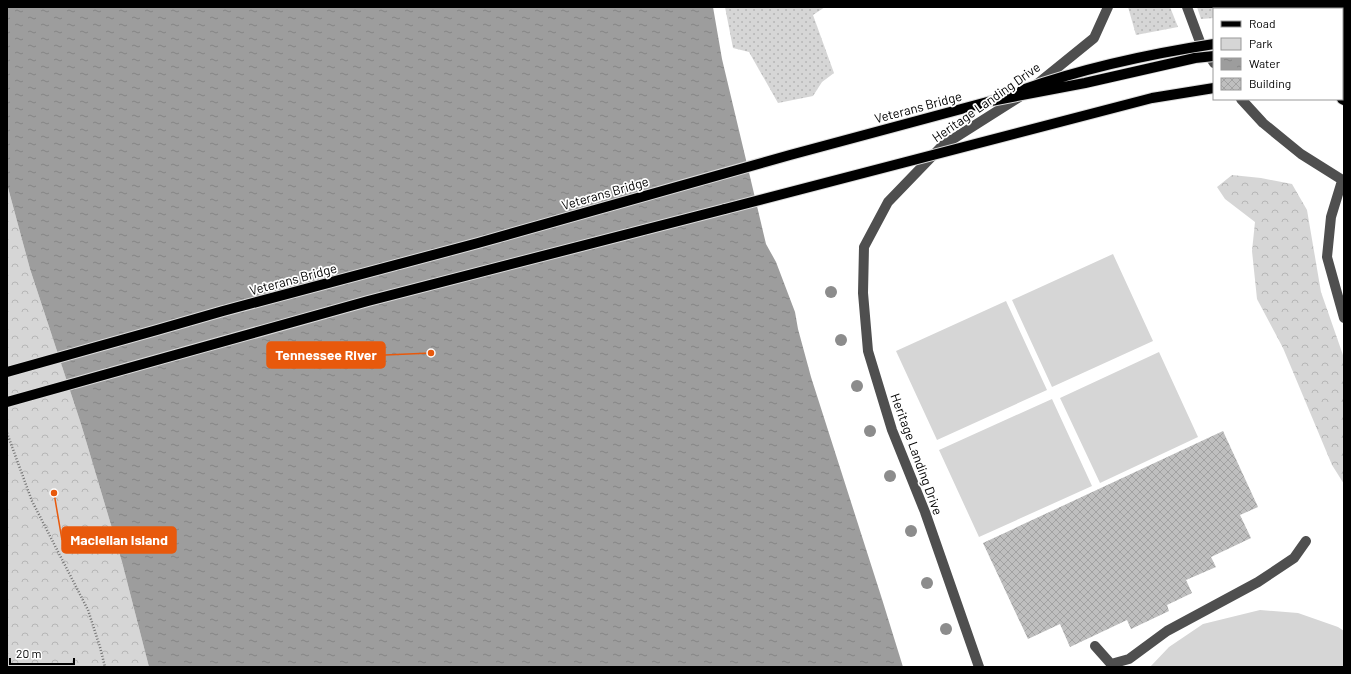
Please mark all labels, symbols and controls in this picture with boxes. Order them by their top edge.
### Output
legend [1213,8,1343,100]
text: Road [1249,16,1276,30]
text: Park [1249,36,1273,50]
text: Water [1249,56,1281,70]
street label: Heritage Landing Drive [929,59,1043,145]
text: Building [1249,76,1291,90]
street label: Veterans Bridge [873,88,963,126]
street label: Veterans Bridge [560,173,650,213]
street label: Veterans Bridge [248,260,338,298]
callout: Tennessee River [267,342,385,368]
text: Tennessee River [275,346,377,363]
street label: Heritage Landing Drive [888,391,946,517]
callout: Maclellan Island [62,527,176,553]
text: Maclellan Island [70,531,168,548]
scale bar [10,640,74,666]
text: 20 m [16,646,42,660]

